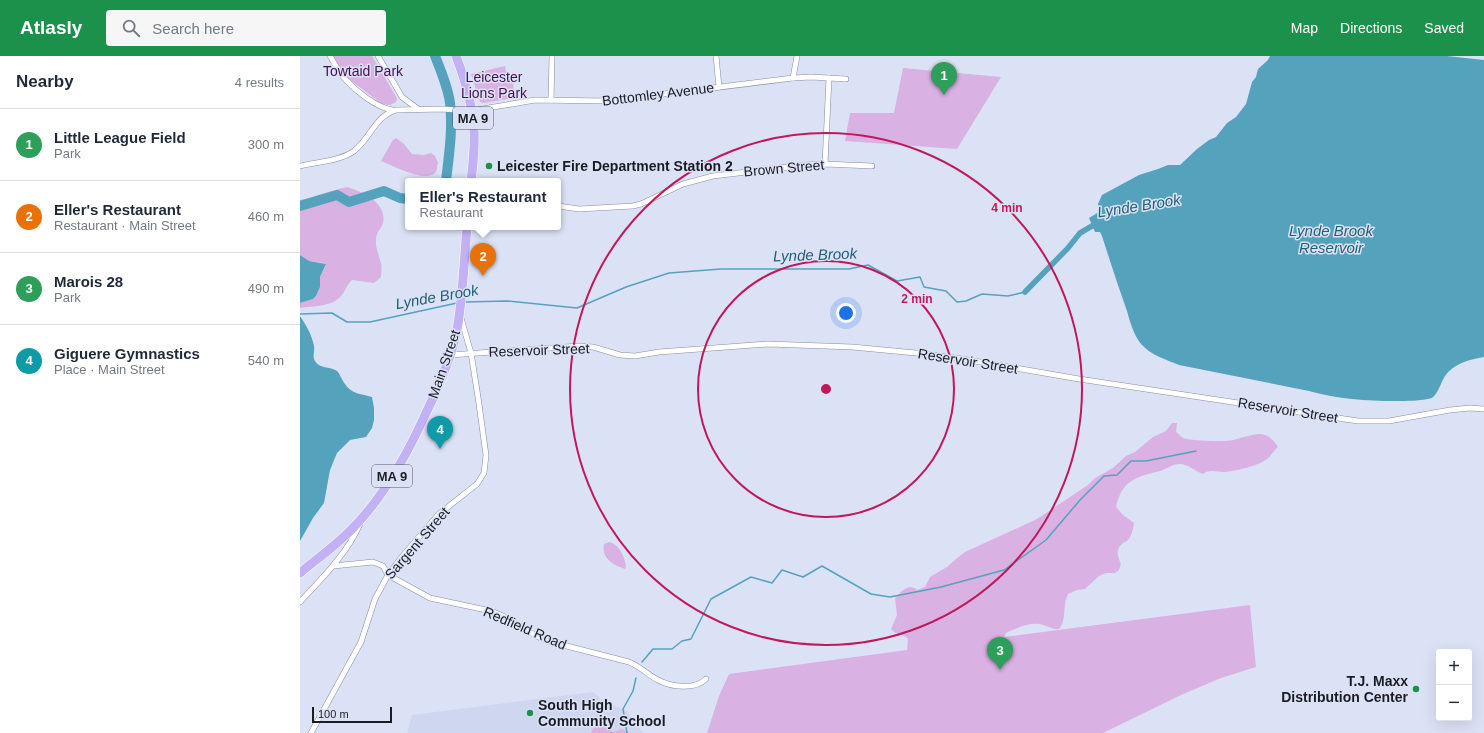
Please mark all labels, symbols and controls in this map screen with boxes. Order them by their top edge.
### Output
search box [106,10,386,46]
text: Atlasly [20,17,82,38]
icon: search [120,17,142,39]
text: Search here [152,20,234,37]
text: Map [1291,20,1318,36]
text: Directions [1340,20,1402,36]
text: Saved [1424,20,1464,36]
pin: 1 [931,62,957,95]
park label: Towtaid Park [323,63,404,79]
park label: Leicester Lions Park [461,69,528,101]
text: Nearby [16,72,74,91]
text: 4 results [235,75,284,90]
street label: Bottomley Avenue [601,79,715,109]
road number: MA 9 [453,107,493,129]
text: Little League Field [54,129,186,146]
text: 1 [25,137,33,152]
text: 300 m [248,137,284,152]
text: Park [54,146,81,161]
street label: Brown Street [743,156,825,179]
place label: Leicester Fire Department Station 2 [497,158,733,174]
marker: Leicester Fire Department Station 2 [484,161,494,171]
popup [405,178,561,230]
text: Eller's Restaurant [420,188,546,205]
water label: Lynde Brook [1096,190,1183,220]
text: Eller's Restaurant [54,201,181,218]
text: 4 min [991,201,1023,215]
text: Restaurant [420,205,483,220]
text: 2 [25,209,33,224]
text: 460 m [248,209,284,224]
text: Restaurant · Main Street [54,218,196,233]
water label: Lynde Brook Reservoir [1289,222,1374,256]
pin: 2 [470,243,496,276]
water label: Lynde Brook [773,244,859,264]
text: Marois 28 [54,273,123,290]
text: 3 [25,281,33,296]
text: 490 m [248,281,284,296]
water label: Lynde Brook [394,281,481,312]
text: Park [54,290,81,305]
text: 2 min [901,292,933,306]
your location [836,303,856,323]
street label: Main Street [425,327,463,400]
street label: Reservoir Street [488,340,590,360]
text: Giguere Gymnastics [54,345,200,362]
street label: Reservoir Street [917,345,1019,377]
text: 4 [25,353,33,368]
text: 540 m [248,353,284,368]
text: Place · Main Street [54,362,165,377]
centre of rings [819,382,833,396]
street label: Reservoir Street [1237,394,1339,426]
pin: 4 [427,416,453,449]
road number: MA 9 [372,465,412,487]
street label: Sargent Street [381,504,453,582]
street label: Redfield Road [481,603,569,653]
pin: 3 [987,637,1013,670]
map controls [1436,649,1472,721]
button: + [1436,649,1472,685]
place label: T.J. Maxx Distribution Center [1281,673,1409,705]
marker: T.J. Maxx Distribution Center [1411,684,1421,694]
button: − [1436,685,1472,721]
place label: South High Community School [538,697,666,729]
scale bar [312,705,392,724]
text: 100 m [318,708,349,720]
marker: South High Community School [525,708,535,718]

